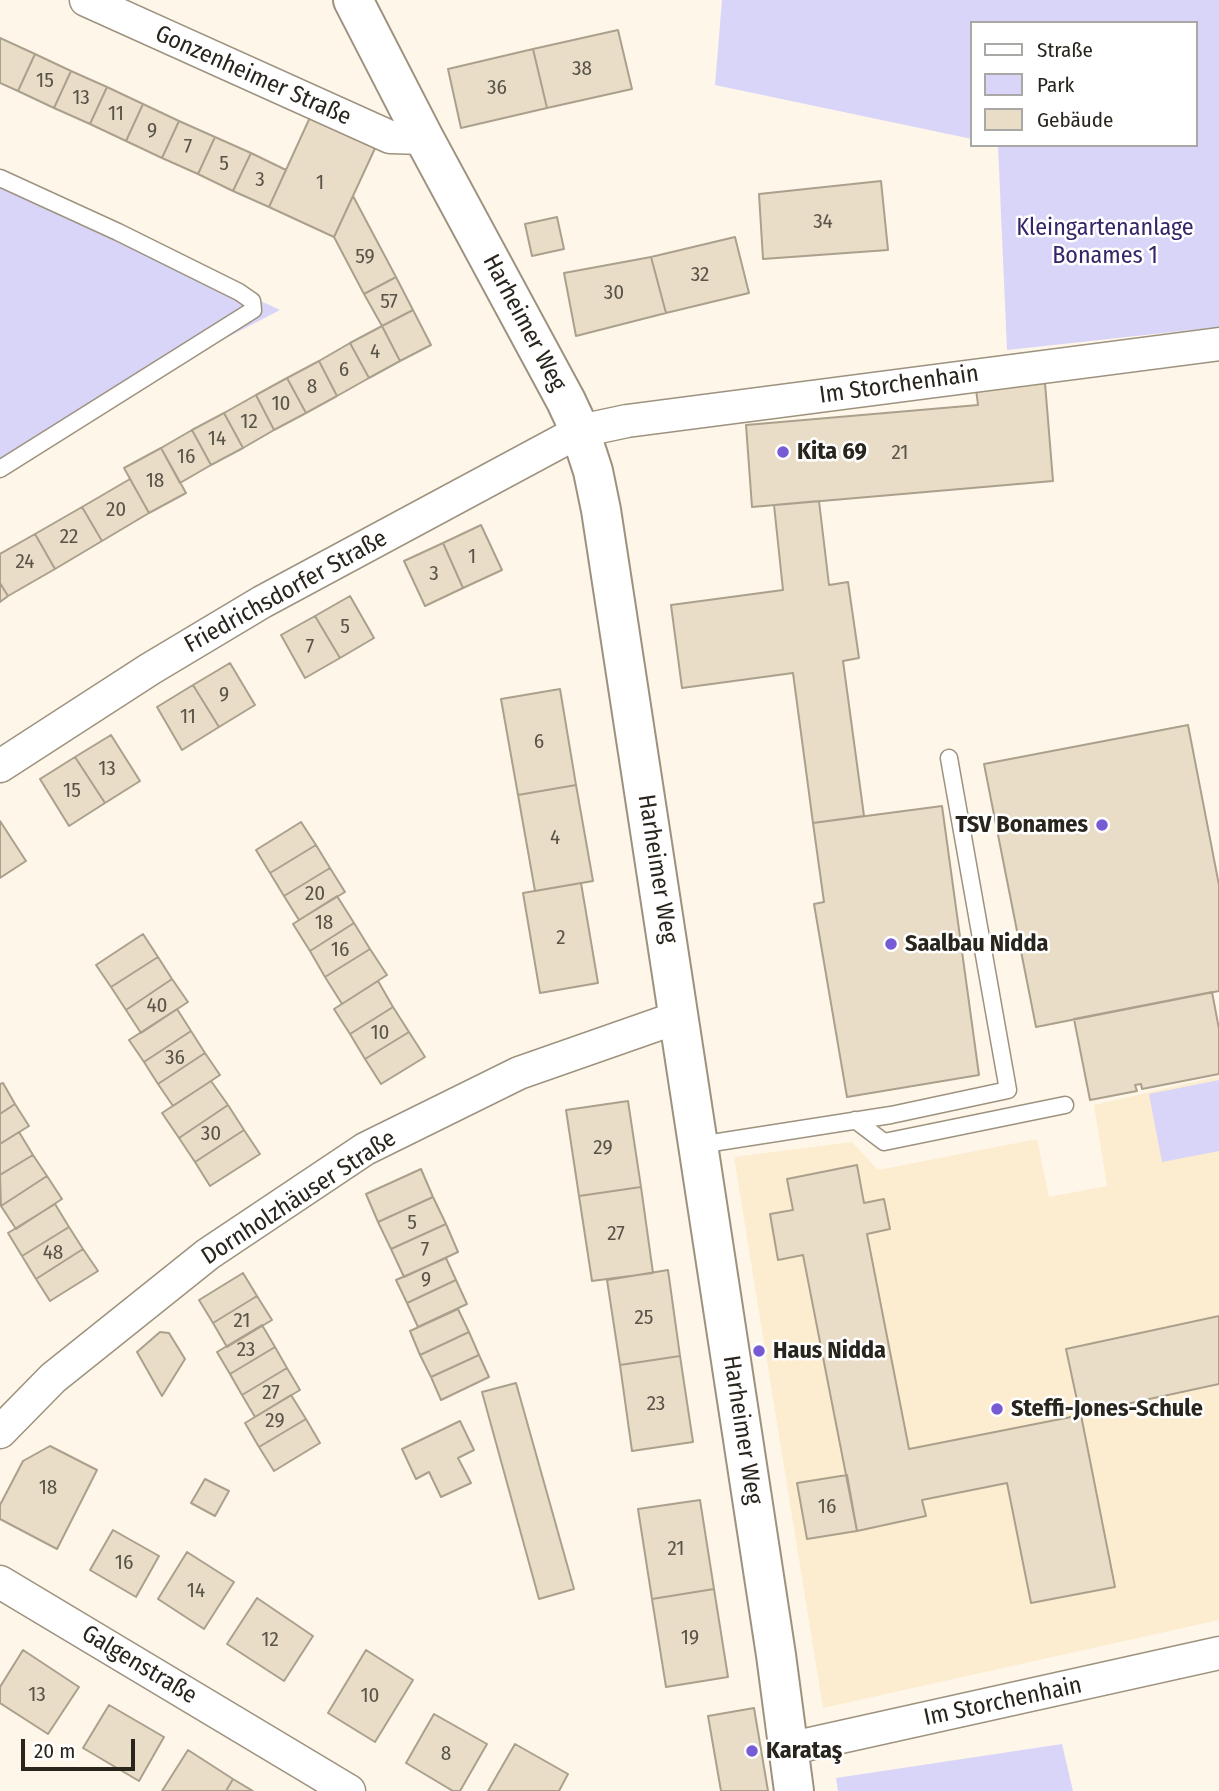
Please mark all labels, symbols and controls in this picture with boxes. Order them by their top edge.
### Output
street label: Gonzenheimer Straße [151,20,355,132]
legend [970,21,1198,147]
text: Straße [1037,37,1093,63]
house number: 38 [572,56,592,82]
house number: 15 [36,68,54,94]
text: Park [1037,72,1074,98]
house number: 36 [487,75,507,101]
house number: 13 [72,85,90,111]
house number: 11 [108,101,124,127]
text: Gebäude [1037,107,1113,133]
house number: 9 [147,118,157,144]
house number: 7 [184,134,192,160]
house number: 5 [219,151,229,177]
house number: 3 [255,167,265,193]
house number: 1 [316,170,324,196]
house number: 34 [813,209,833,235]
park label: Kleingartenanlage Bonames 1 [1016,214,1194,270]
house number: 59 [355,244,375,270]
street label: Harheimer Weg [476,250,572,396]
house number: 32 [691,262,709,288]
house number: 30 [604,280,624,306]
house number: 57 [380,289,398,315]
house number: 4 [370,339,380,365]
house number: 6 [339,357,349,383]
street label: Im Storchenhain [817,360,981,410]
house number: 8 [307,374,317,400]
house number: 10 [271,391,291,417]
house number: 12 [240,409,258,435]
house number: 14 [208,426,226,452]
place label: Kita 69 [797,438,867,466]
house number: 21 [892,440,908,466]
house number: 16 [177,444,195,470]
marker: Kita 69 [775,444,791,460]
house number: 18 [146,468,164,494]
house number: 20 [106,497,126,523]
house number: 22 [60,524,78,550]
street label: Friedrichsdorfer Straße [180,524,392,660]
house number: 1 [468,544,476,570]
house number: 24 [15,549,35,575]
house number: 3 [429,561,439,587]
house number: 5 [340,614,350,640]
house number: 7 [306,634,314,660]
house number: 9 [219,682,229,708]
house number: 11 [180,704,196,730]
house number: 6 [534,729,544,755]
house number: 13 [98,756,116,782]
house number: 15 [63,778,81,804]
street label: Harheimer Weg [631,792,683,946]
place label: TSV Bonames [955,811,1088,839]
marker: TSV Bonames [1094,817,1110,833]
house number: 4 [550,825,560,851]
house number: 20 [305,881,325,907]
house number: 18 [315,910,333,936]
house number: 2 [556,925,566,951]
place label: Saalbau Nidda [905,930,1048,958]
marker: Saalbau Nidda [883,936,899,952]
house number: 16 [331,937,349,963]
house number: 40 [146,993,168,1019]
house number: 10 [370,1020,390,1046]
house number: 36 [165,1045,185,1071]
house number: 30 [201,1121,221,1147]
street label: Dornholzhäuser Straße [196,1124,402,1272]
house number: 29 [593,1135,613,1161]
house number: 5 [407,1210,417,1236]
house number: 27 [607,1221,625,1247]
house number: 7 [421,1237,429,1263]
house number: 48 [43,1240,63,1266]
house number: 9 [421,1267,431,1293]
house number: 25 [635,1305,653,1331]
house number: 21 [234,1308,250,1334]
house number: 23 [237,1337,255,1363]
place label: Haus Nidda [773,1337,886,1365]
marker: Haus Nidda [751,1343,767,1359]
street label: Harheimer Weg [716,1353,768,1507]
house number: 27 [262,1380,280,1406]
house number: 23 [647,1391,665,1417]
place label: Steffi-Jones-Schule [1011,1395,1203,1423]
marker: Steffi-Jones-Schule [989,1401,1005,1417]
house number: 29 [265,1408,285,1434]
house number: 18 [39,1475,57,1501]
house number: 16 [818,1494,836,1520]
house number: 21 [668,1536,684,1562]
house number: 16 [115,1550,133,1576]
house number: 14 [187,1578,205,1604]
street label: Galgenstraße [76,1619,202,1711]
house number: 19 [681,1625,699,1651]
house number: 12 [261,1627,279,1653]
street label: Im Storchenhain [921,1671,1085,1733]
house number: 13 [28,1682,46,1708]
house number: 10 [360,1683,380,1709]
scale bar [24,1724,138,1768]
place label: Karataş [766,1737,842,1765]
text: 20 m [34,1738,75,1764]
house number: 8 [441,1741,451,1767]
marker: Karataş [744,1743,760,1759]

